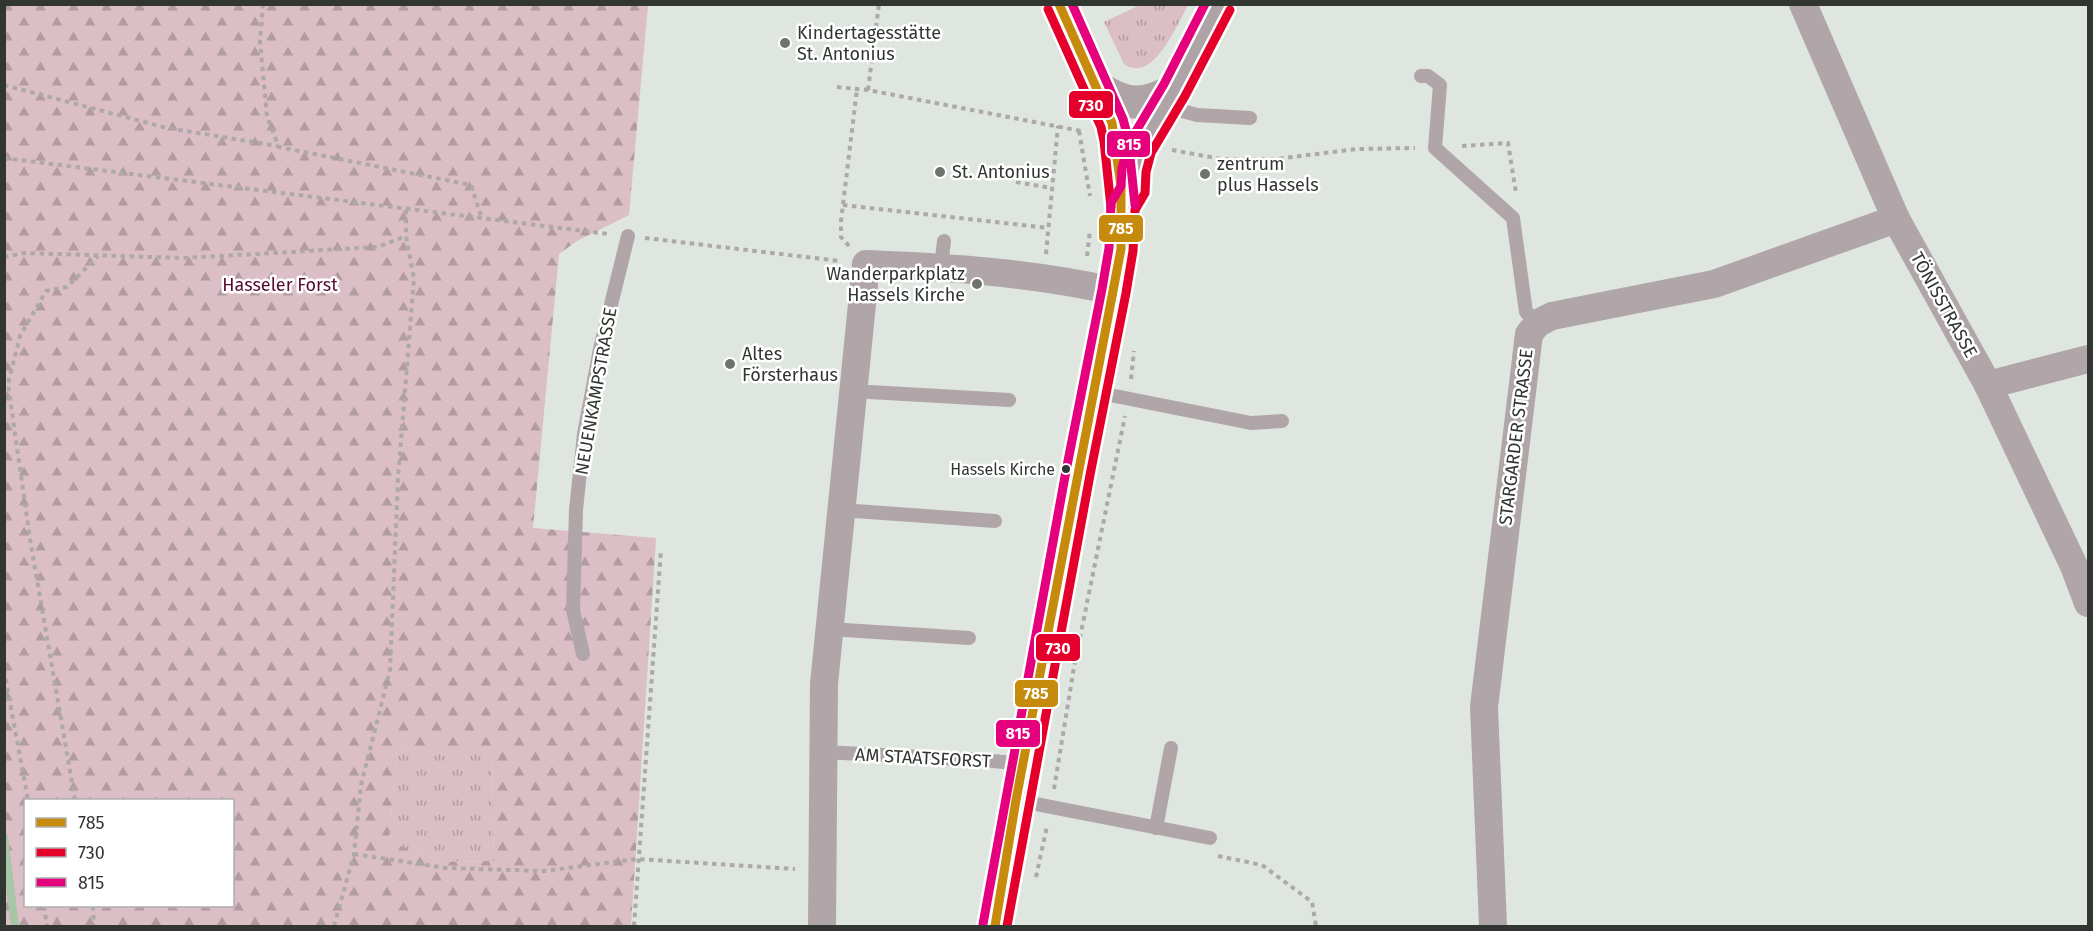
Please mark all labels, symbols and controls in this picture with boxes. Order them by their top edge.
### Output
place label: Kindertagesstätte St. Antonius [797,22,941,65]
marker: Kindertagesstätte St. Antonius [778,36,792,50]
line badge: 730 [1068,90,1114,119]
text: 730 [1078,96,1104,115]
line badge: 815 [1106,130,1151,158]
text: 815 [1117,135,1142,154]
place label: zentrum plus Hassels [1217,153,1319,196]
place label: St. Antonius [952,161,1050,183]
marker: St. Antonius [933,165,947,179]
marker: zentrum plus Hassels [1198,167,1212,181]
line badge: 785 [1098,214,1144,243]
text: 785 [1108,219,1134,238]
street label: TÖNISSTRASSE [1906,248,1982,362]
place label: Wanderparkplatz Hassels Kirche [826,263,965,306]
park label: Hasseler Forst [222,274,338,296]
marker: Wanderparkplatz Hassels Kirche [970,277,984,291]
street label: NEUENKAMPSTRASSE [570,306,622,476]
place label: Altes Försterhaus [742,343,838,386]
street label: STARGARDER STRASSE [1494,348,1538,526]
marker: Altes Försterhaus [723,357,737,371]
place label: Hassels Kirche [950,460,1055,479]
marker: Hassels Kirche [1060,463,1072,475]
line badge: 730 [1035,633,1081,662]
text: 730 [1045,639,1071,658]
line badge: 785 [1014,679,1059,708]
text: 785 [1023,684,1049,703]
line badge: 815 [995,719,1041,748]
text: 815 [1006,724,1031,743]
street label: AM STAATSFORST [855,743,992,773]
legend [24,799,234,907]
text: 785 [78,812,105,834]
text: 730 [78,842,105,864]
text: 815 [78,872,104,894]

